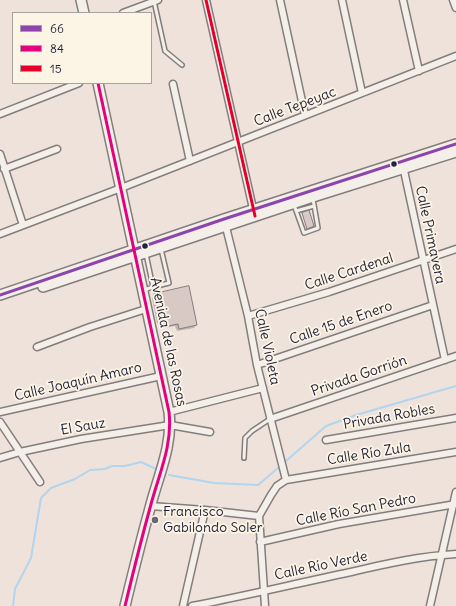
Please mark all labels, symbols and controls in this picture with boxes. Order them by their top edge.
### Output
legend [12,12,152,84]
text: 66 [50,21,64,36]
text: 84 [50,41,64,56]
text: 15 [50,61,62,76]
street label: Calle Tepeyac [252,84,338,130]
unlabelled marker [389,159,399,169]
street label: Calle Primavera [411,185,449,285]
unlabelled marker [140,241,150,251]
street label: Calle Cardenal [303,250,395,294]
street label: Avenida de las Rosas [146,276,190,408]
street label: Calle 15 de Enero [287,298,395,348]
street label: Calle Violeta [251,307,283,387]
street label: Privada Gorrión [309,352,409,400]
street label: Calle Joaquín Amaro [13,359,143,405]
street label: Privada Robles [342,401,436,433]
street label: El Sauz [59,415,107,439]
street label: Calle Río Zula [326,439,412,469]
street label: Calle Río San Pedro [295,490,417,530]
place label: Francisco Gabilondo Soler [163,504,263,536]
marker: Francisco Gabilondo Soler [150,515,160,525]
street label: Calle Río Verde [273,548,369,584]

